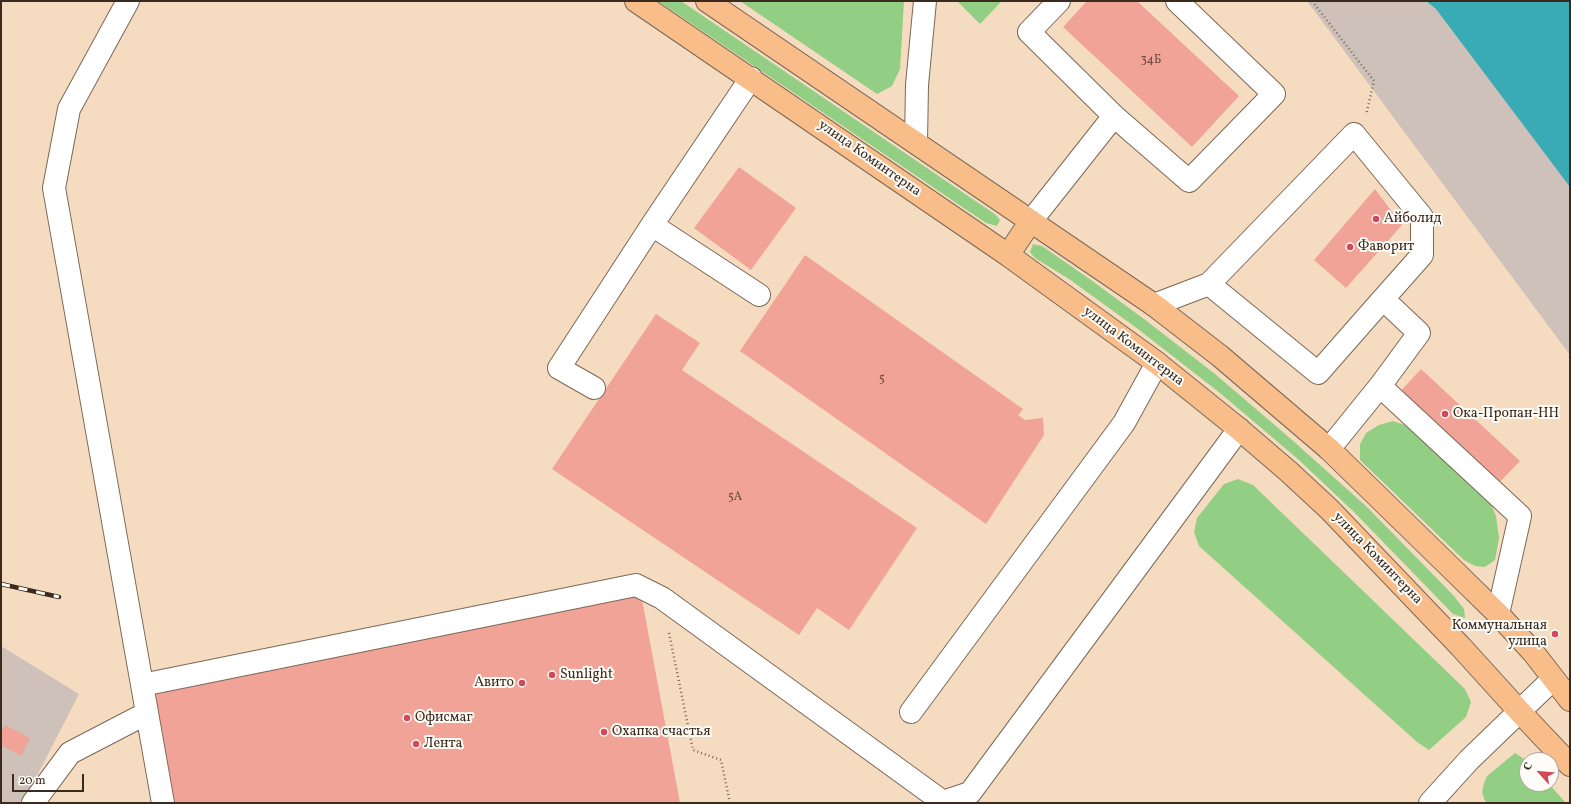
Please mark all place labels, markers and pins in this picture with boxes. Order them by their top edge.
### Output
place label: Айболид [1384,211,1441,227]
marker: Айболид [1371,214,1381,224]
place label: Фаворит [1358,239,1414,255]
marker: Фаворит [1345,242,1355,252]
place label: Ока-Пропан-НН [1453,406,1559,422]
marker: Ока-Пропан-НН [1440,409,1450,419]
place label: Коммунальная улица [1452,618,1547,650]
marker: Коммунальная улица [1550,629,1560,639]
place label: Sunlight [560,667,613,683]
marker: Sunlight [547,670,557,680]
place label: Авито [474,675,514,691]
marker: Авито [517,678,527,688]
place label: Офисмаг [415,710,472,726]
marker: Офисмаг [402,713,412,723]
place label: Охапка счастья [612,724,710,740]
marker: Охапка счастья [599,727,609,737]
place label: Лента [424,736,463,752]
marker: Лента [411,739,421,749]

